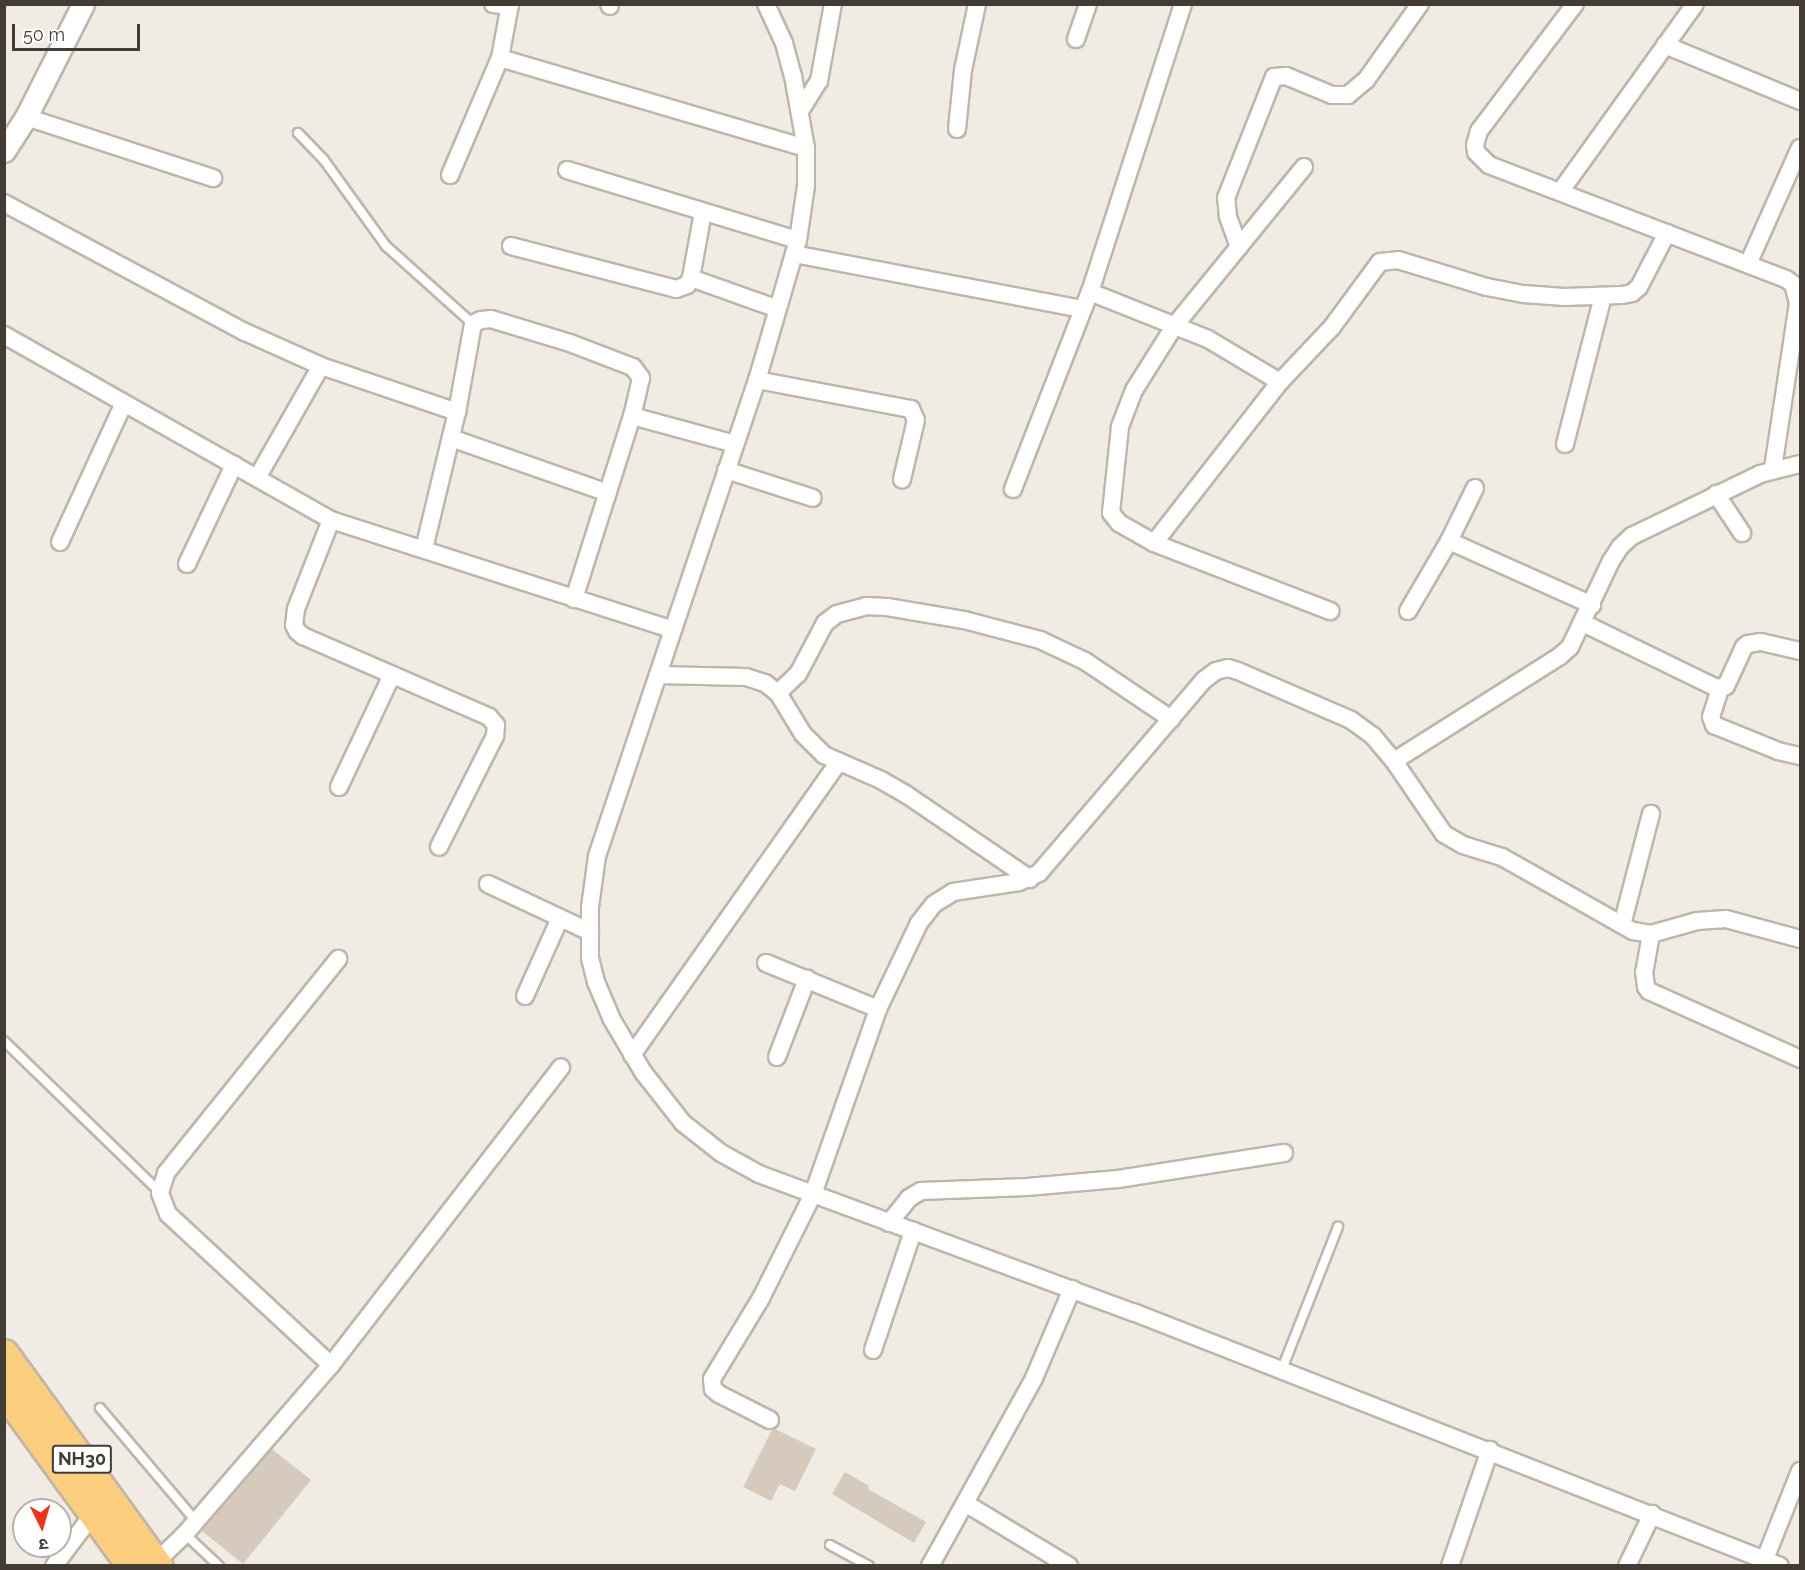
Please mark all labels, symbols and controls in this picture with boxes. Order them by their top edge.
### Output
scale bar [15,12,142,50]
text: 50 m [23,24,65,45]
road number: NH30 [50,1444,113,1474]
north arrow [12,1498,72,1558]
text: उ [38,1535,49,1554]

